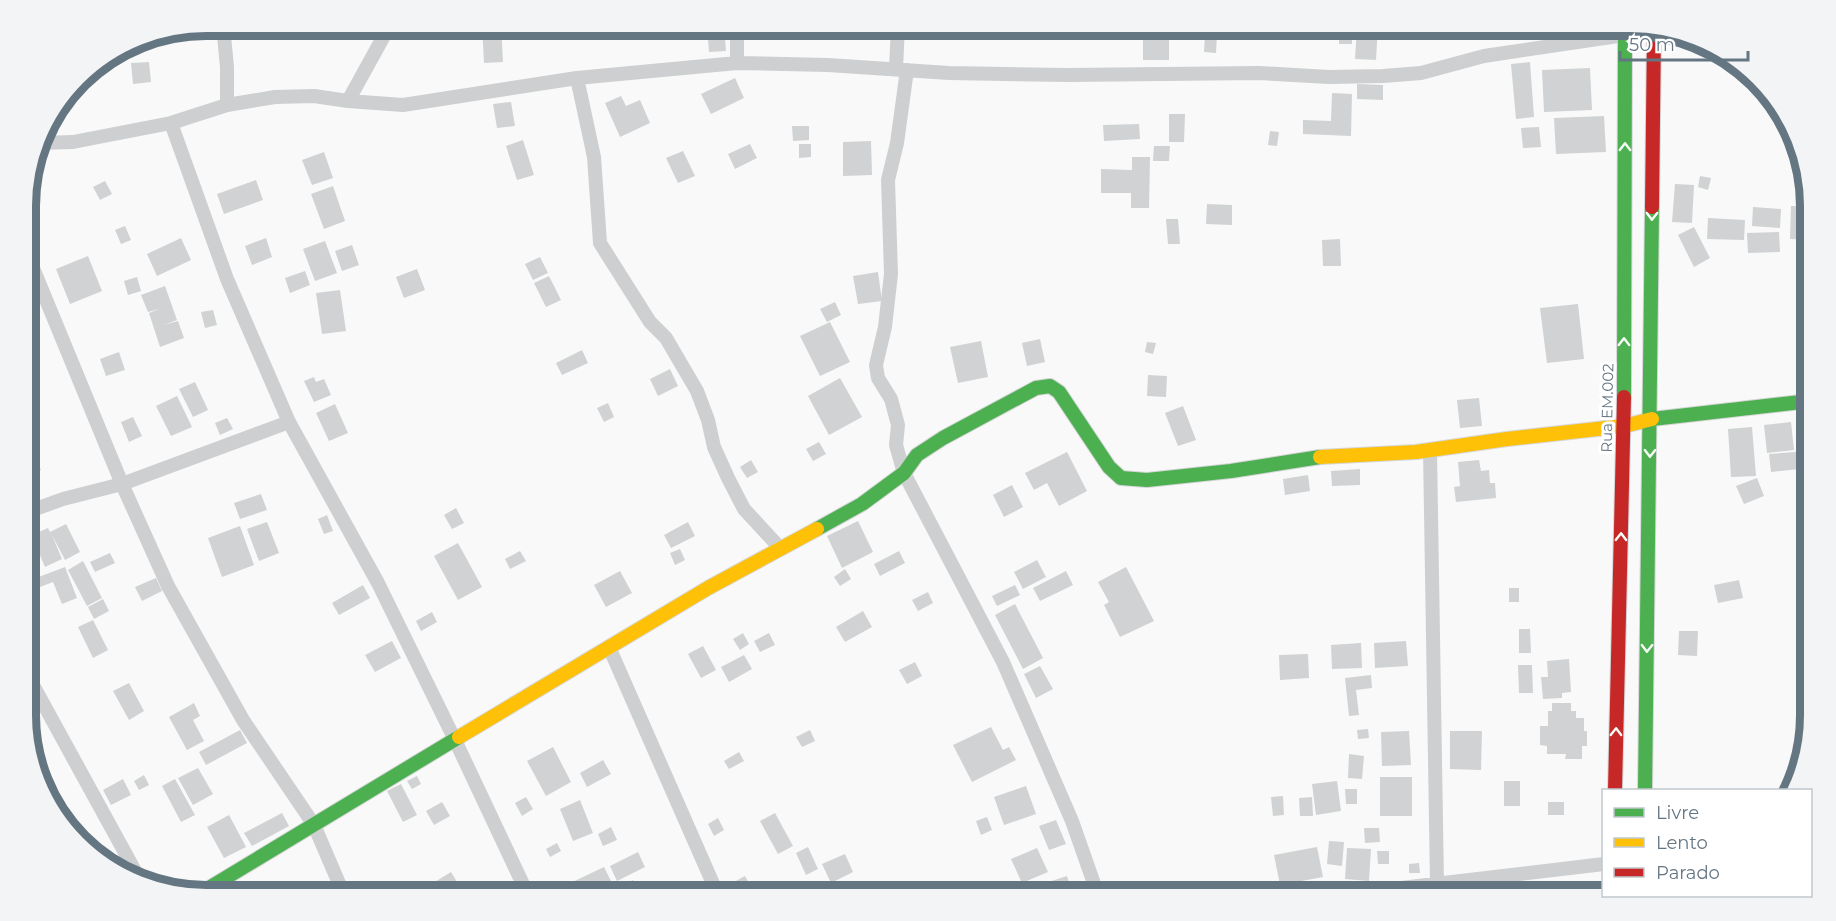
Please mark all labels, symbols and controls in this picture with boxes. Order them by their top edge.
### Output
scale bar [1620,24,1748,62]
text: 50 m [1629,34,1675,56]
one-way arrow [1619,143,1631,152]
one-way arrow [1646,211,1659,220]
one-way arrow [1618,338,1630,347]
street label: Rua EM.002 [1597,363,1617,453]
one-way arrow [1644,448,1656,457]
one-way arrow [1615,533,1627,542]
one-way arrow [1641,643,1653,652]
one-way arrow [1610,728,1622,737]
legend [1602,789,1812,897]
text: Livre [1656,802,1699,824]
text: Lento [1656,832,1708,854]
text: Parado [1656,862,1720,884]

